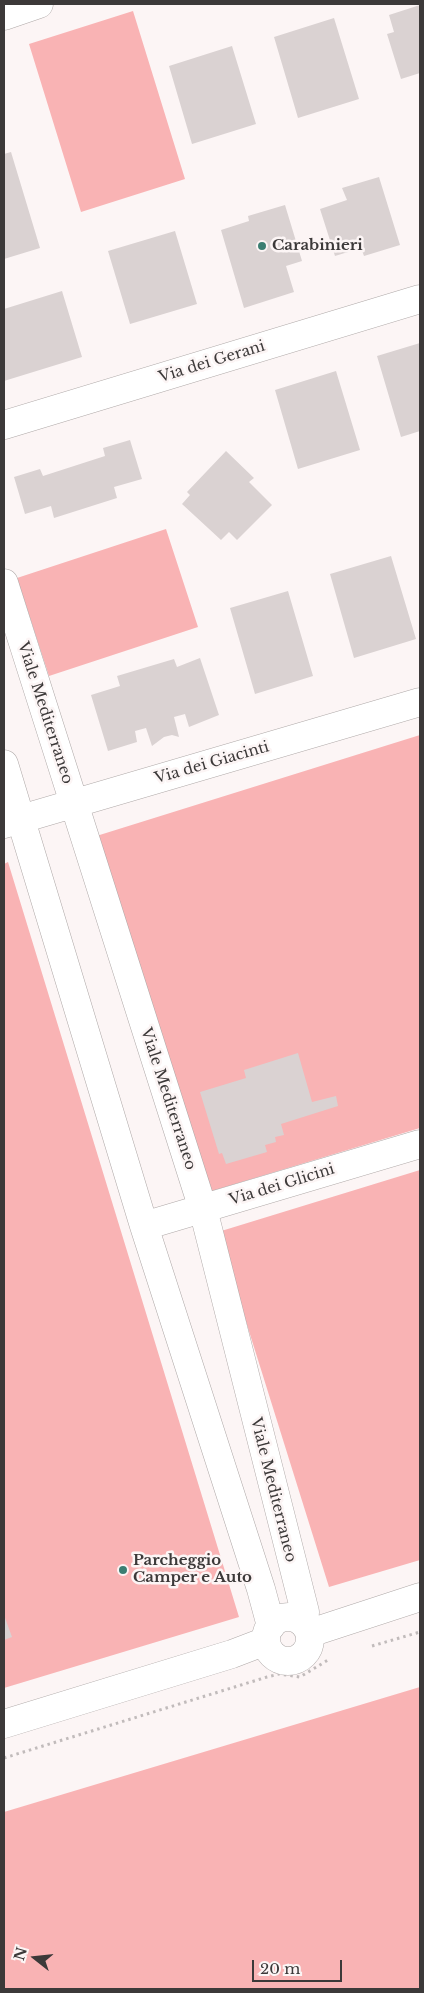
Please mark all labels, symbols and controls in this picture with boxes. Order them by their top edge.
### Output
place label: Carabinieri [272,237,363,255]
marker: Carabinieri [256,240,268,252]
street label: Via dei Gerani [157,337,267,387]
street label: Viale Mediterraneo [14,640,76,786]
street label: Via dei Giacinti [153,738,271,788]
street label: Viale Mediterraneo [137,1026,199,1172]
street label: Via dei Glicini [227,1160,337,1210]
street label: Viale Mediterraneo [246,1416,300,1564]
place label: Parcheggio Camper e Auto [133,1552,252,1587]
marker: Parcheggio Camper e Auto [117,1564,129,1576]
north arrow [10,1933,60,1983]
text: N [10,1945,31,1963]
scale bar [254,1950,344,1982]
text: 20 m [260,1959,300,1978]

